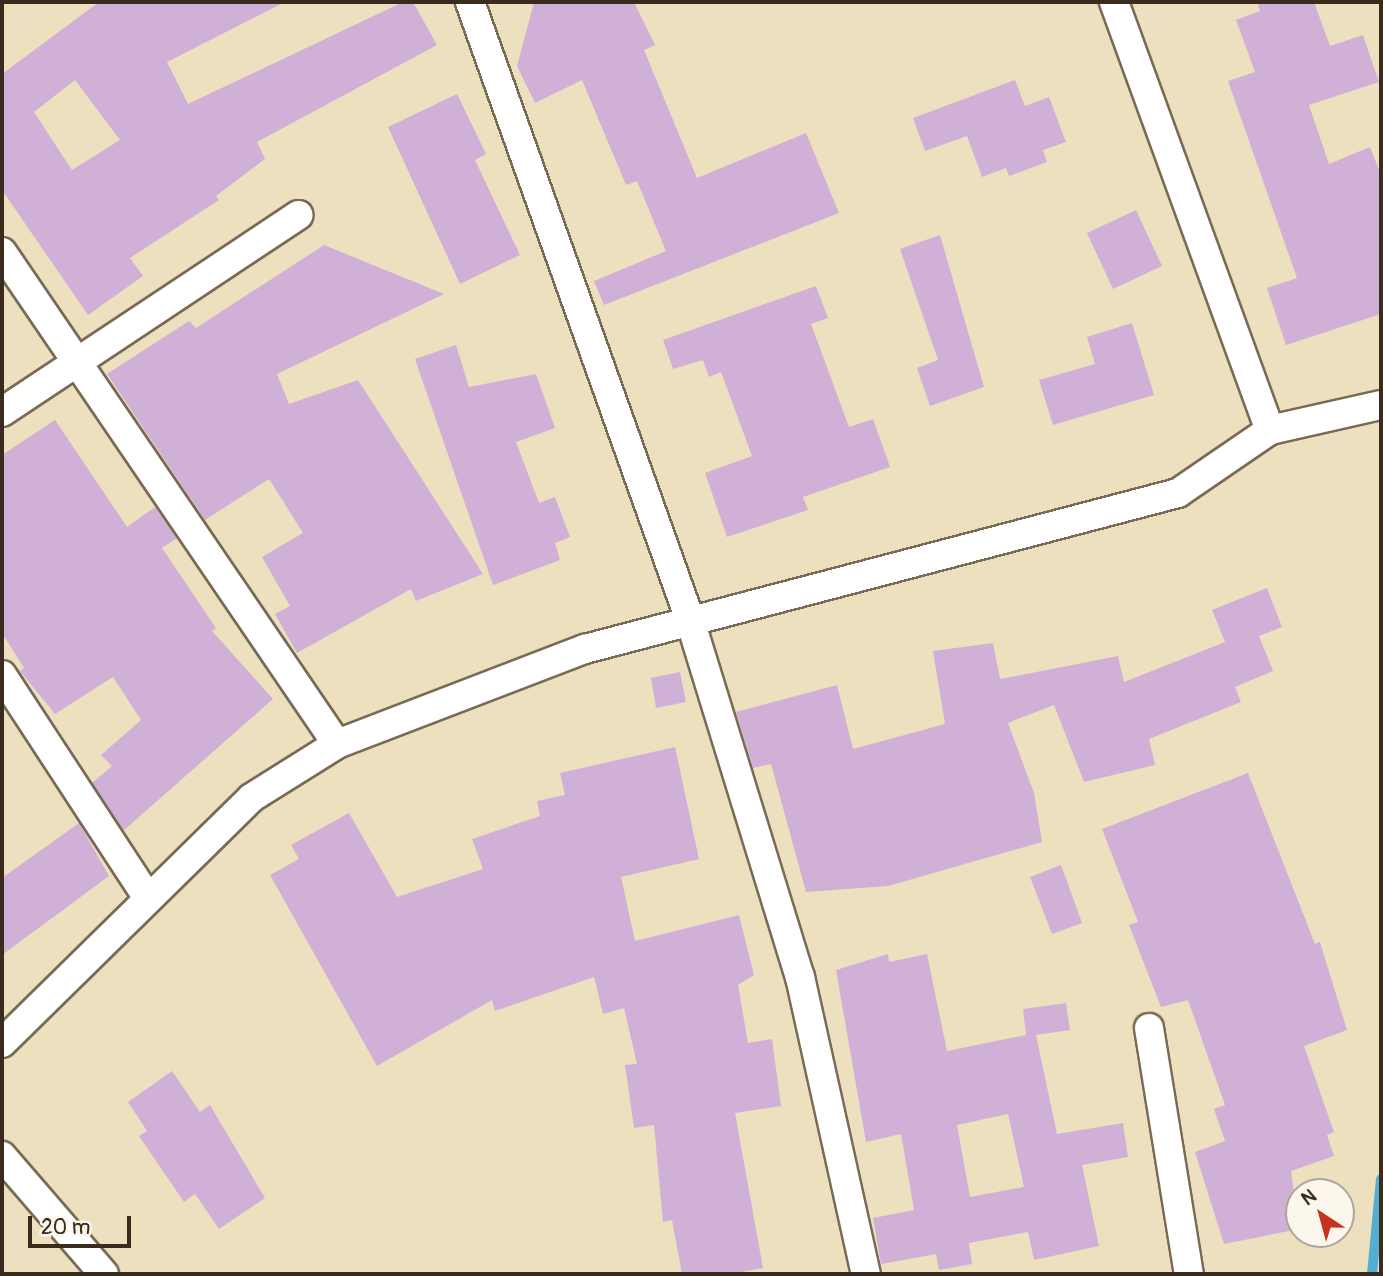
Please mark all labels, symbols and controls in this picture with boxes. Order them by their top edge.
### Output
north arrow [1285,1178,1355,1248]
text: N [1297,1184,1321,1211]
scale bar [32,1202,135,1246]
text: 20 m [41,1214,90,1241]

